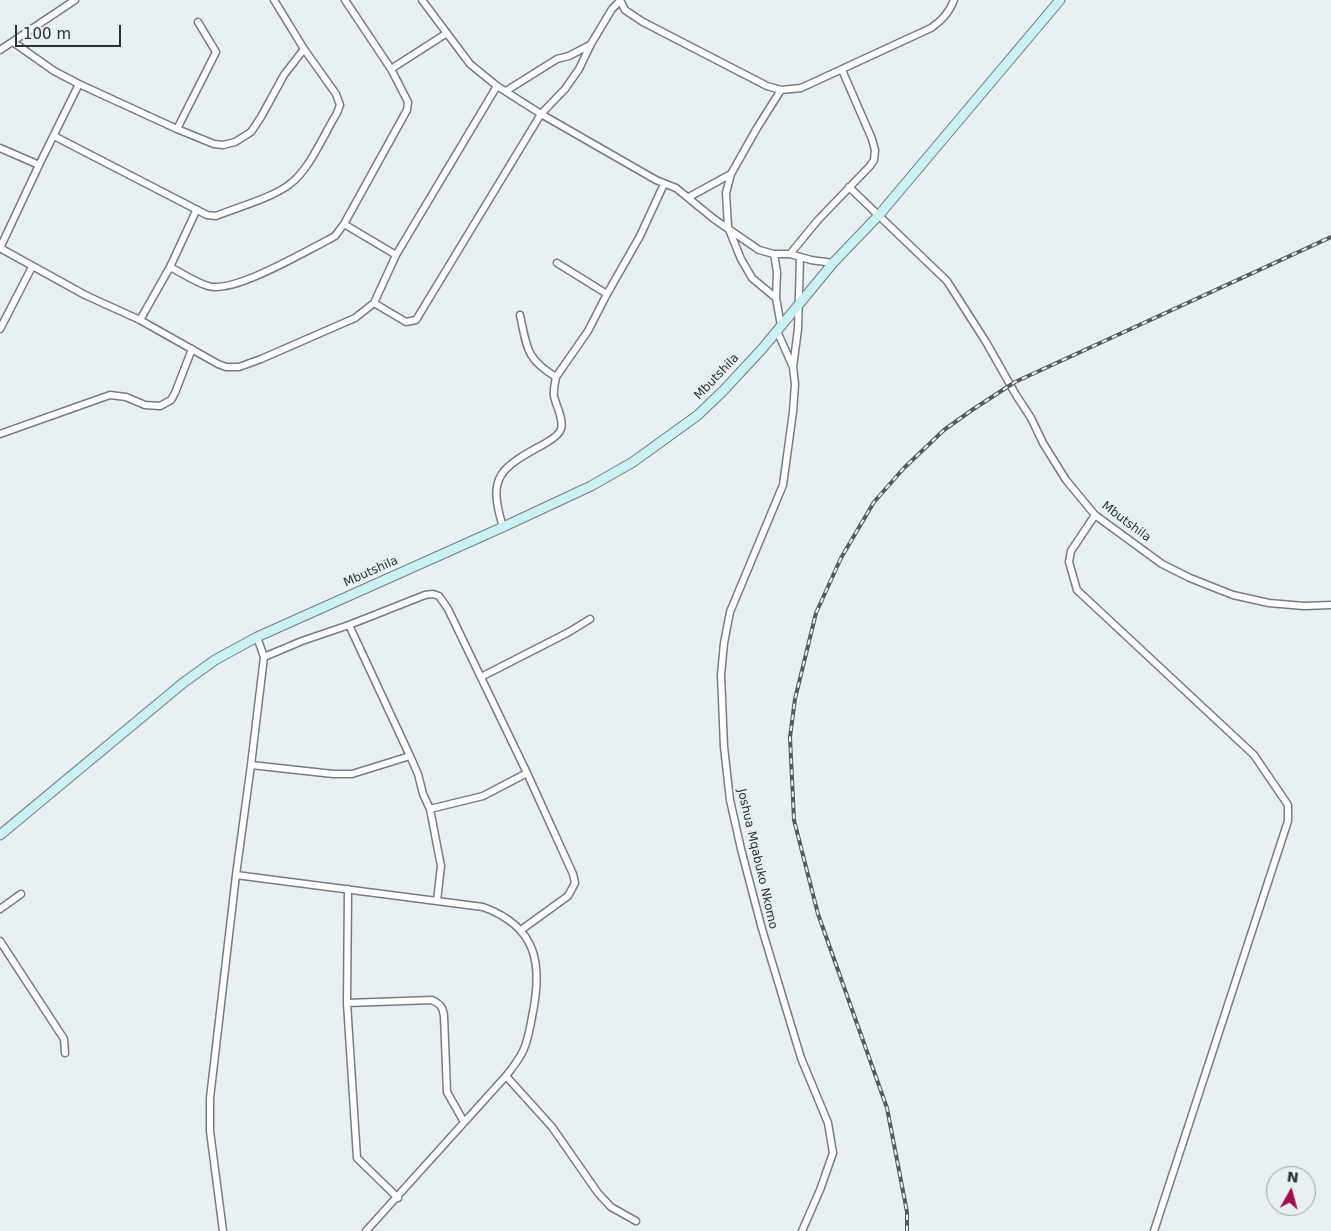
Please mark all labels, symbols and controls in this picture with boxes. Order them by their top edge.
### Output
scale bar [18,15,124,47]
text: 100 m [23,25,71,43]
street label: Mbutshila [692,351,742,403]
street label: Mbutshila [1098,499,1154,545]
street label: Mbutshila [342,554,400,590]
street label: Joshua Mqabuko Nkomo [734,787,780,931]
north arrow [1266,1166,1316,1216]
text: N [1286,1168,1299,1186]

